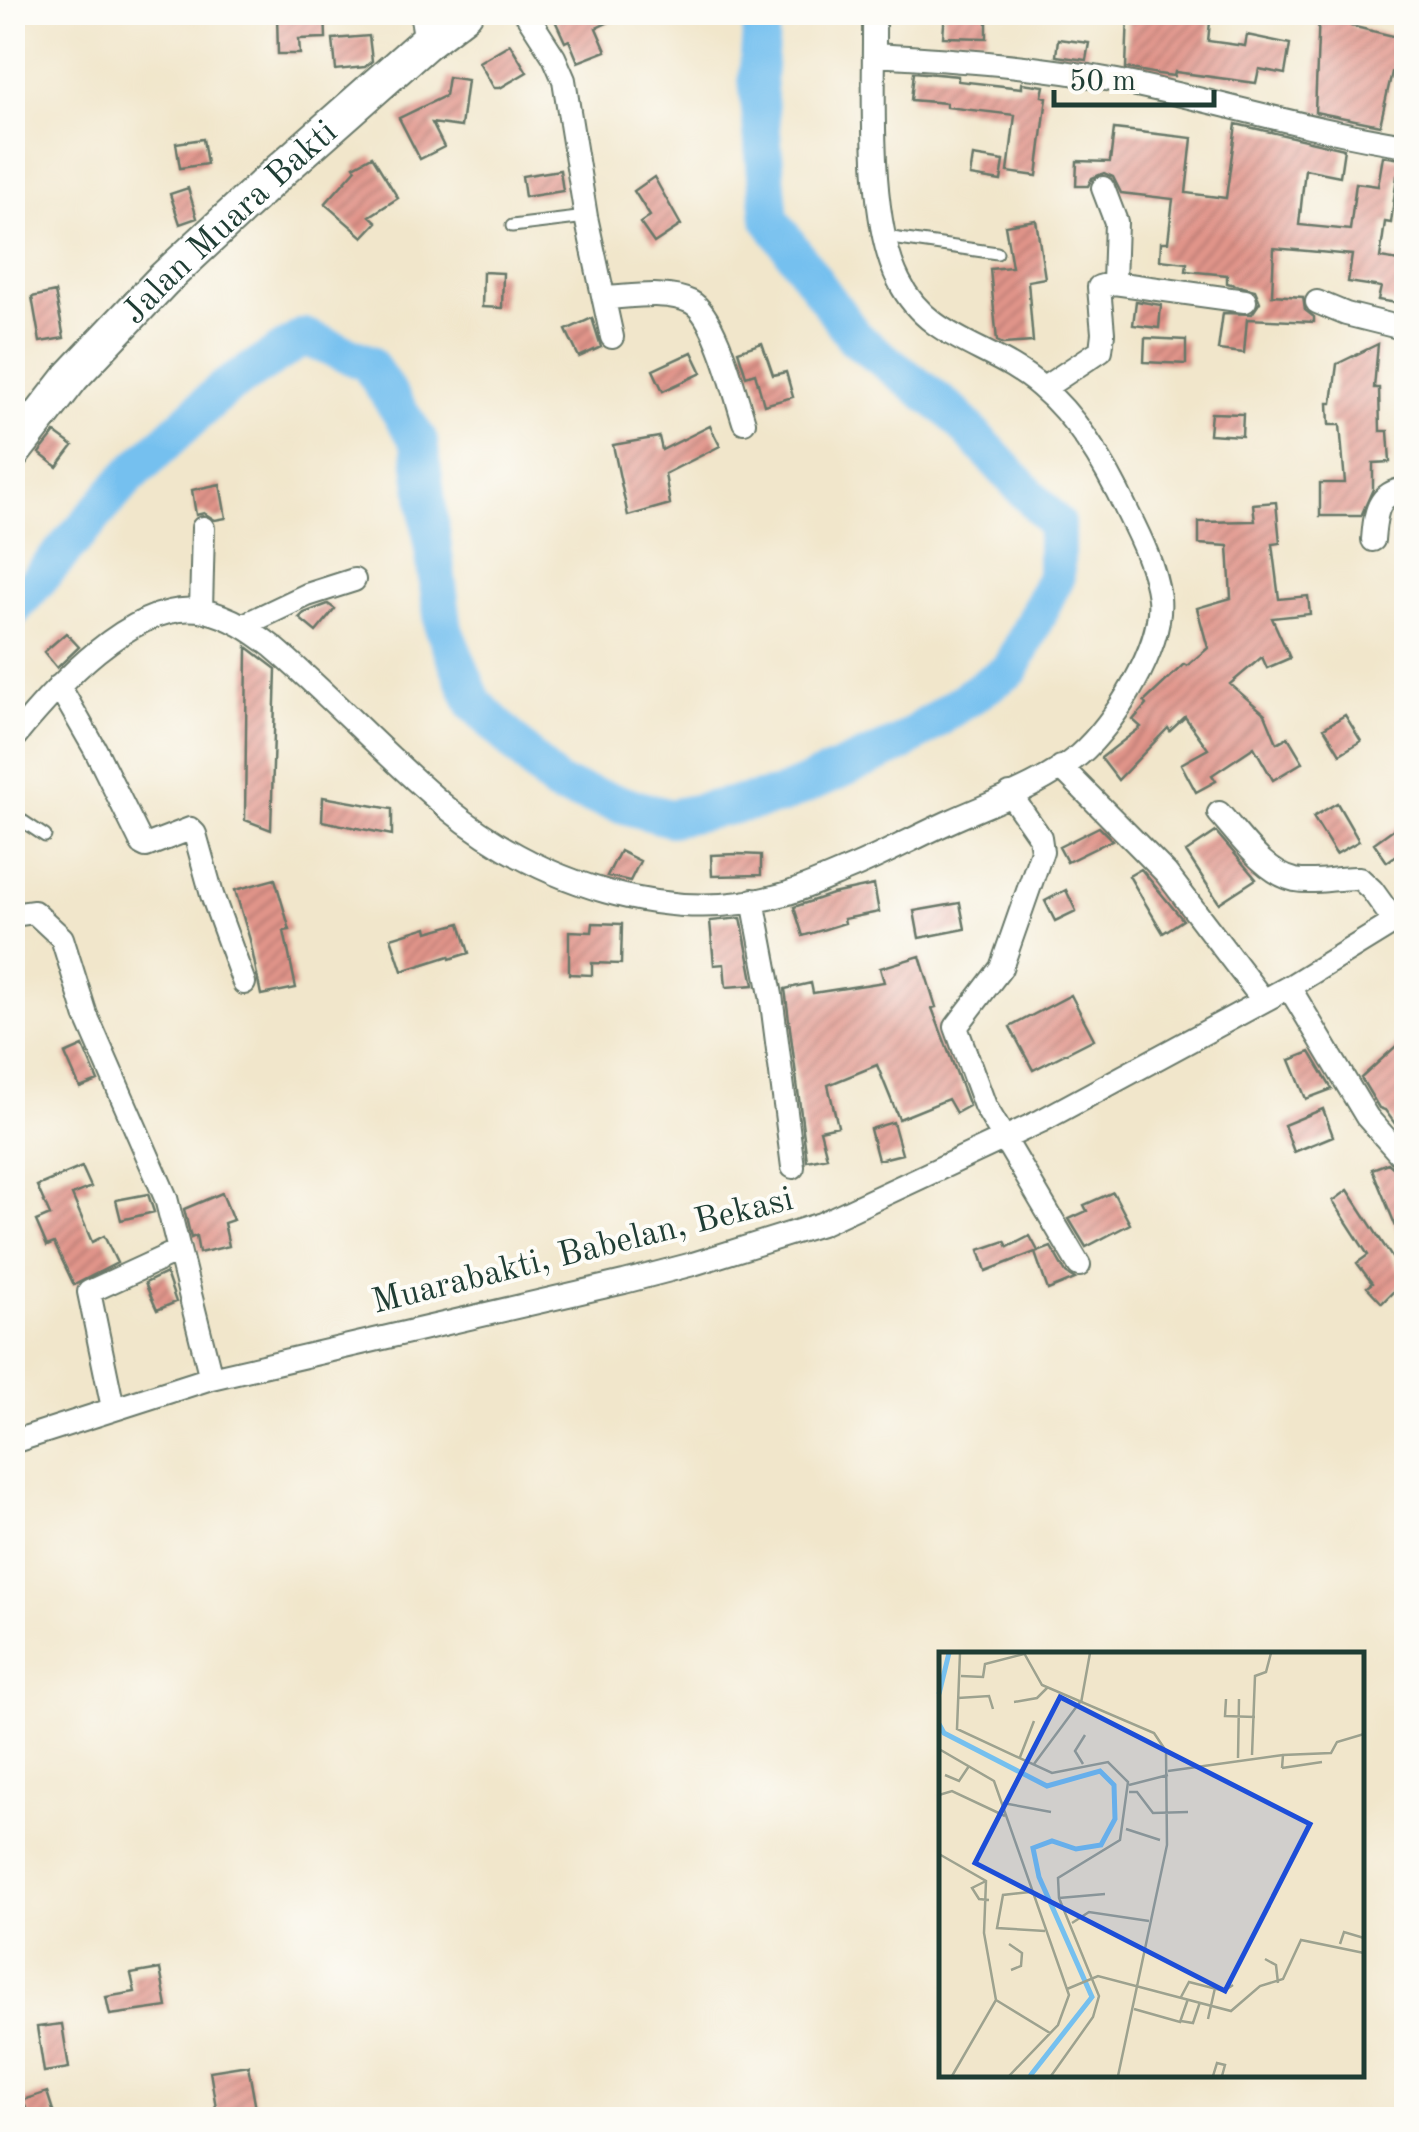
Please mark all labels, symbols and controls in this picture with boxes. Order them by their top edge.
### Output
scale bar [1054,45,1214,107]
text: 50 m [1069,67,1136,97]
street label: Jalan Muara Bakti [116,115,344,331]
street label: Muarabakti, Babelan, Bekasi [368,1182,797,1321]
inset map [939,1652,1364,2077]

